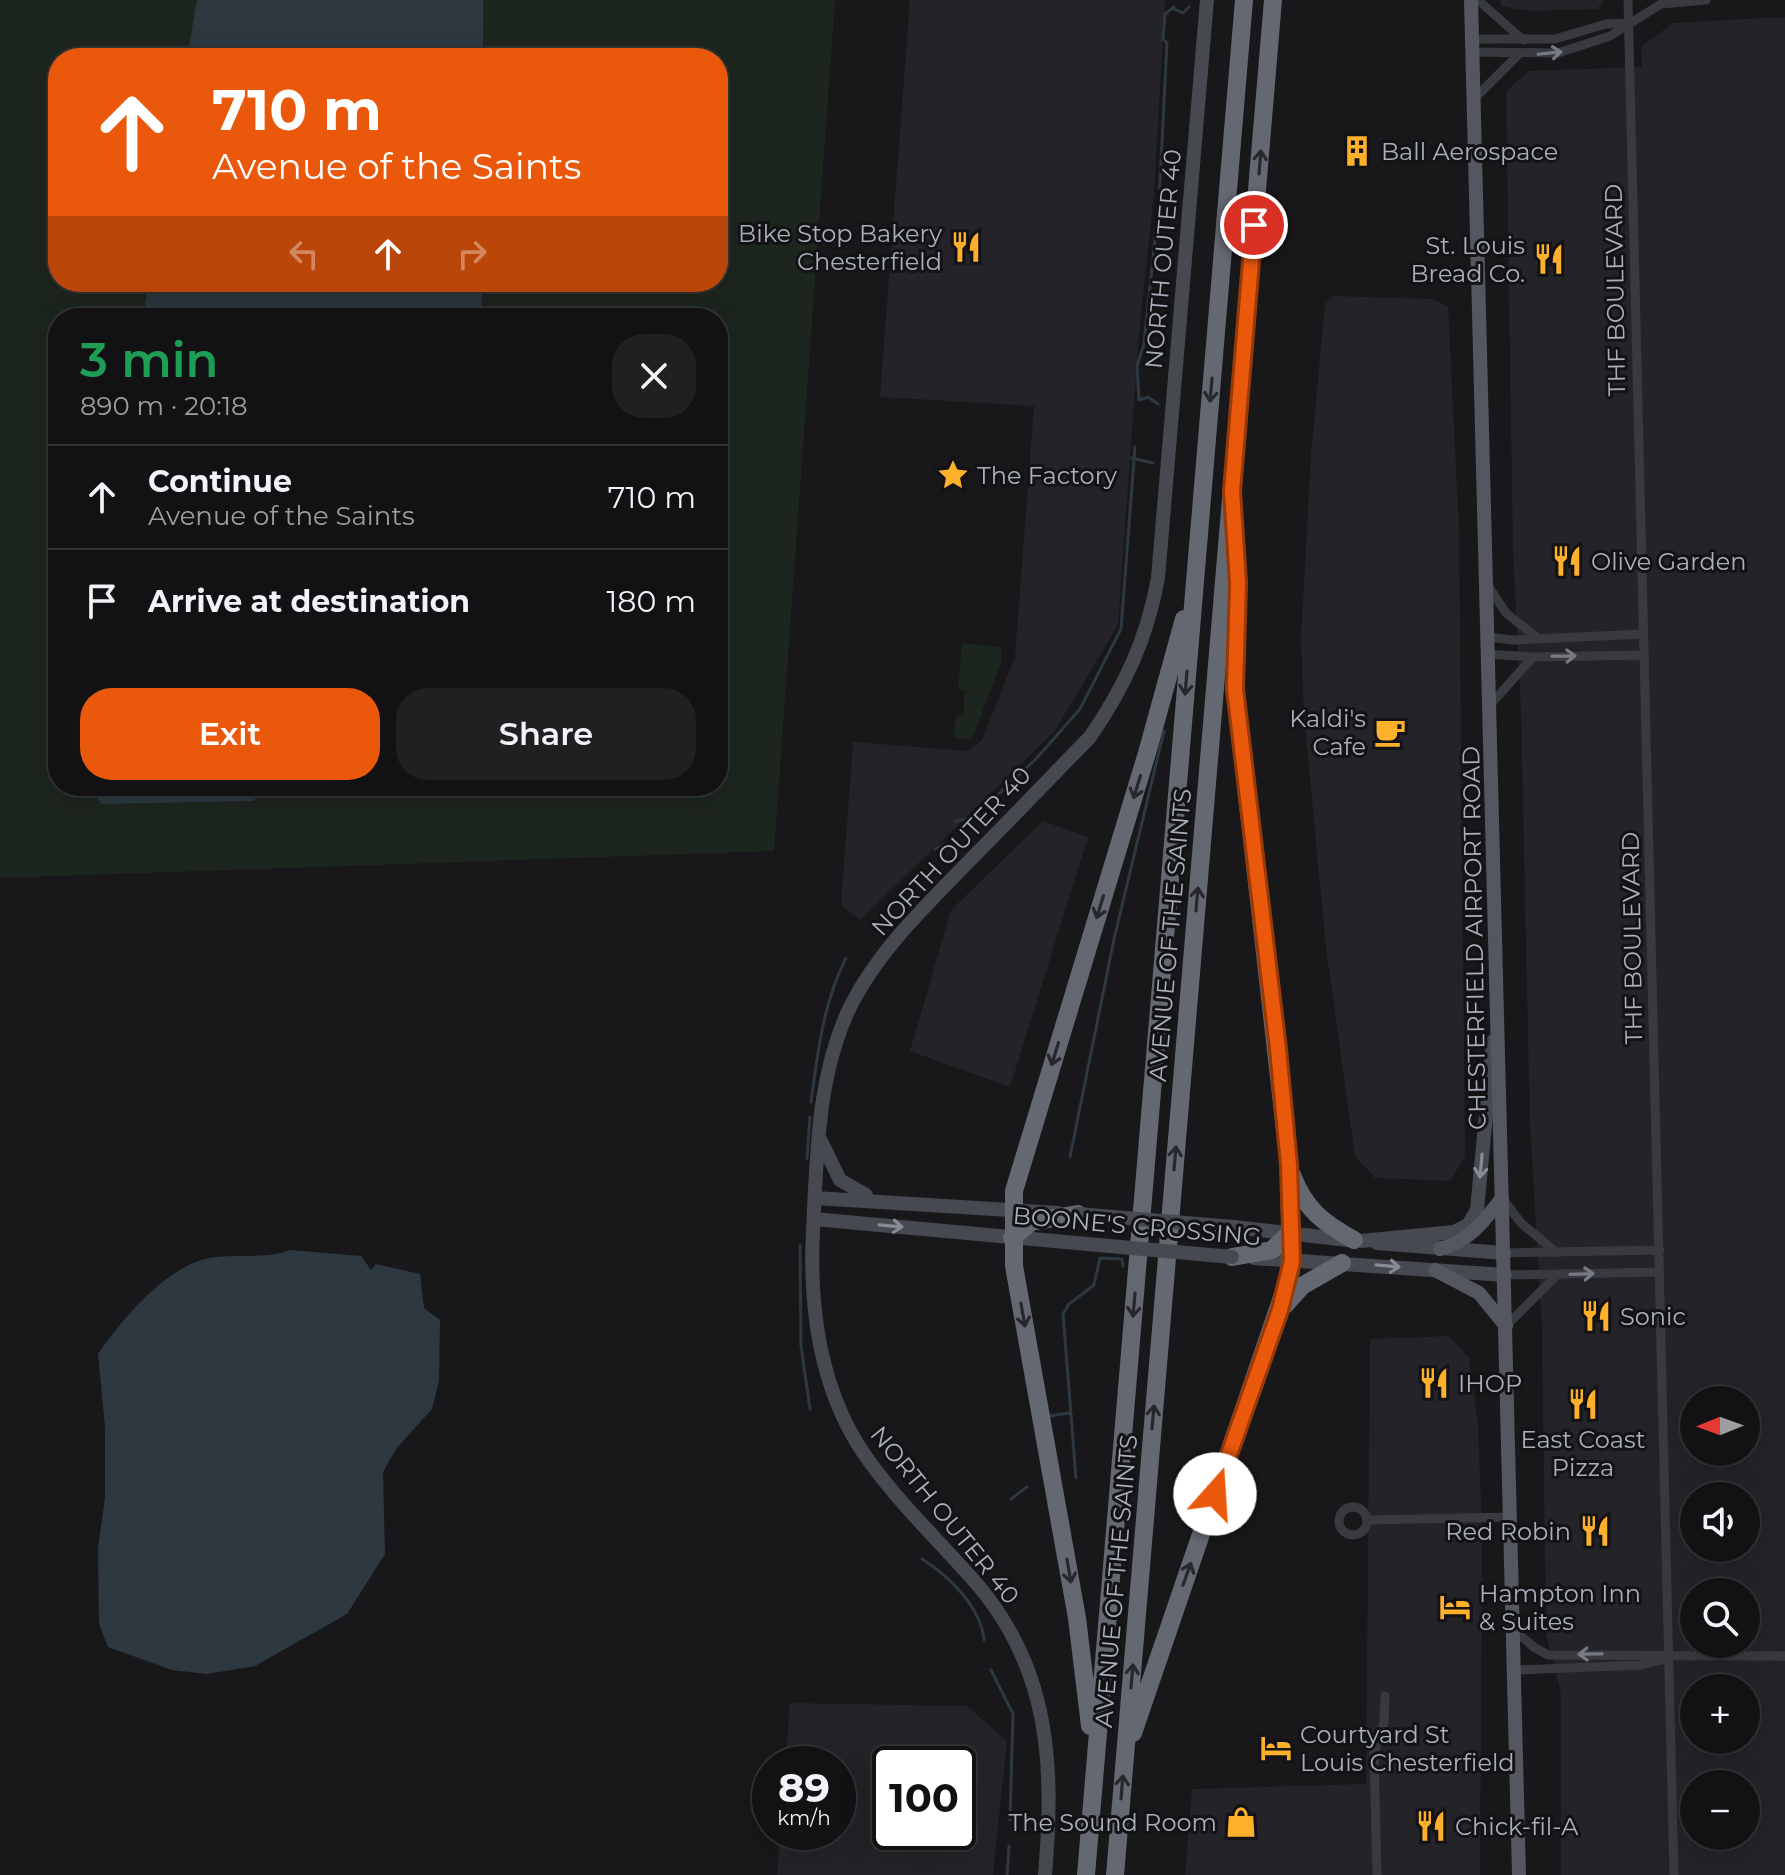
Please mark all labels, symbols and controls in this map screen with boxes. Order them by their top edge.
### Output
one-way arrow [1536,46,1563,61]
text: 710 m [212,76,382,144]
icon: ahead [80,80,184,184]
building icon: Ball Aerospace [1340,134,1374,168]
place label: Ball Aerospace [1381,137,1558,166]
text: Avenue of the Saints [212,144,581,188]
street label: NORTH OUTER 40 [1139,148,1187,370]
one-way arrow [1253,149,1268,176]
street label: THF BOULEVARD [1599,184,1631,396]
pin [1220,191,1288,259]
icon: arrive [1232,203,1276,247]
place label: Bike Stop Bakery Chesterfield [738,219,942,276]
restaurant icon: Bike Stop Bakery Chesterfield [949,230,983,264]
place label: St. Louis Bread Co. [1410,231,1525,288]
icon: left [282,232,326,276]
icon: ahead [366,232,410,276]
icon: right [450,232,494,276]
restaurant icon: St. Louis Bread Co. [1532,242,1566,276]
text: 3 min [80,331,218,389]
button: close [612,334,696,418]
one-way arrow [1203,376,1218,403]
text: 890 m · 20:18 [80,390,248,422]
place icon: The Factory [936,458,970,492]
place label: The Factory [977,461,1117,490]
text: Continue [148,463,292,500]
icon: ahead [80,475,124,519]
text: 710 m [608,479,696,516]
text: Avenue of the Saints [148,500,415,532]
restaurant icon: Olive Garden [1550,544,1584,578]
place label: Olive Garden [1591,547,1747,576]
icon: arrive [80,579,124,623]
text: Arrive at destination [148,583,470,620]
text: 180 m [606,583,696,620]
one-way arrow [1550,649,1577,664]
one-way arrow [1179,669,1194,696]
button: Exit [80,688,380,780]
button: Share [396,688,696,780]
place label: Kaldi's Cafe [1289,704,1366,761]
cafe icon: Kaldi's Cafe [1373,715,1407,749]
street label: CHESTERFIELD AIRPORT ROAD [1456,746,1492,1130]
street label: NORTH OUTER 40 [865,761,1037,941]
one-way arrow [1129,774,1144,800]
street label: AVENUE OF THE SAINTS [1143,787,1197,1083]
street label: THF BOULEVARD [1616,832,1648,1044]
one-way arrow [1190,886,1205,913]
one-way arrow [1092,894,1107,920]
one-way arrow [1047,1041,1061,1066]
one-way arrow [1168,1145,1183,1172]
one-way arrow [1473,1152,1488,1179]
street label: BOONE'S CROSSING [1012,1201,1262,1251]
one-way arrow [877,1219,904,1234]
one-way arrow [1374,1259,1401,1274]
one-way arrow [1568,1266,1595,1282]
one-way arrow [1126,1291,1141,1318]
restaurant icon: Sonic [1579,1299,1613,1333]
one-way arrow [1017,1302,1032,1327]
place label: Sonic [1620,1302,1686,1331]
restaurant icon: IHOP [1417,1366,1451,1400]
place label: IHOP [1458,1369,1522,1398]
north arrow [1680,1386,1760,1466]
map controls [1680,1386,1760,1850]
restaurant icon: East Coast Pizza [1566,1387,1600,1421]
one-way arrow [1146,1404,1161,1431]
street label: NORTH OUTER 40 [864,1420,1026,1610]
place label: East Coast Pizza [1521,1425,1646,1482]
street label: AVENUE OF THE SAINTS [1089,1433,1143,1729]
position arrow [1173,1452,1257,1536]
button: sound [1680,1482,1760,1562]
restaurant icon: Red Robin [1578,1514,1612,1548]
place label: Red Robin [1445,1517,1571,1546]
one-way arrow [1062,1558,1077,1583]
one-way arrow [1180,1562,1195,1587]
button: search [1680,1578,1760,1658]
place label: Hampton Inn & Suites [1479,1579,1641,1636]
hotel icon: Hampton Inn & Suites [1438,1590,1472,1624]
one-way arrow [1577,1646,1604,1662]
one-way arrow [1124,1663,1139,1690]
button: + [1680,1674,1760,1754]
place label: Courtyard St Louis Chesterfield [1300,1720,1515,1777]
hotel icon: Courtyard St Louis Chesterfield [1259,1731,1293,1765]
speed limit sign: 100 [872,1746,976,1850]
text: 89 [778,1763,830,1812]
button: − [1680,1770,1760,1850]
one-way arrow [1115,1774,1130,1801]
shop icon: The Sound Room [1224,1805,1258,1839]
text: km/h [777,1806,831,1830]
place label: The Sound Room [1009,1808,1217,1837]
restaurant icon: Chick-fil-A [1414,1809,1448,1843]
place label: Chick-fil-A [1455,1812,1579,1841]

